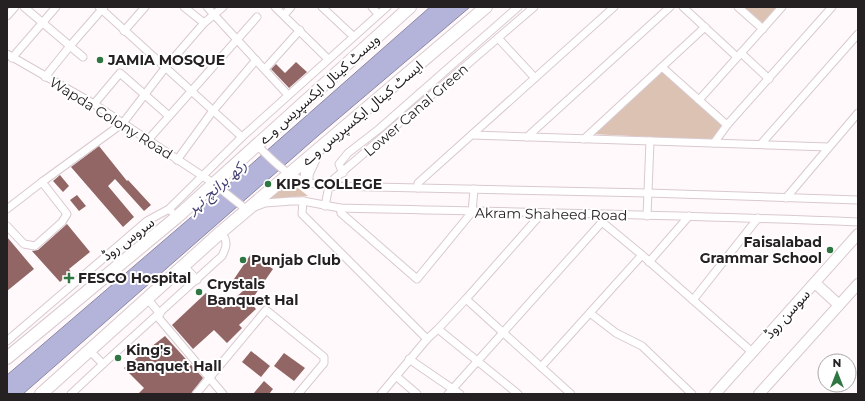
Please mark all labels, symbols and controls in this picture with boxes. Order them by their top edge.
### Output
street label: ویسٹ کینال ایکسپریس وے [255,30,384,149]
place label: JAMIA MOSQUE [107,51,225,69]
marker: JAMIA MOSQUE [95,55,105,65]
street label: ایسٹ کینال ایکسپریس وے [297,57,427,170]
street label: Lower Canal Green [360,60,472,160]
street label: Wapda Colony Road [46,73,176,163]
water label: رکھ برانچ نہر [182,155,252,220]
place label: KIPS COLLEGE [276,175,382,193]
marker: KIPS COLLEGE [263,179,273,189]
street label: Akram Shaheed Road [475,204,627,224]
street label: سروس روڈ [98,213,158,265]
place label: Faisalabad Grammar School [700,233,822,267]
marker: Faisalabad Grammar School [825,245,835,255]
place label: Punjab Club [251,251,341,269]
marker: Punjab Club [238,255,248,265]
place label: FESCO Hospital [78,269,191,287]
marker: FESCO Hospital [63,272,75,284]
place label: Crystals Banquet Hal [207,275,298,309]
street label: سوسن روڈ [760,285,814,343]
marker: Crystals Banquet Hal [194,287,204,297]
place label: King's Banquet Hall [126,341,222,375]
marker: King's Banquet Hall [113,353,123,363]
north arrow [817,353,857,393]
text: N [833,356,841,370]

